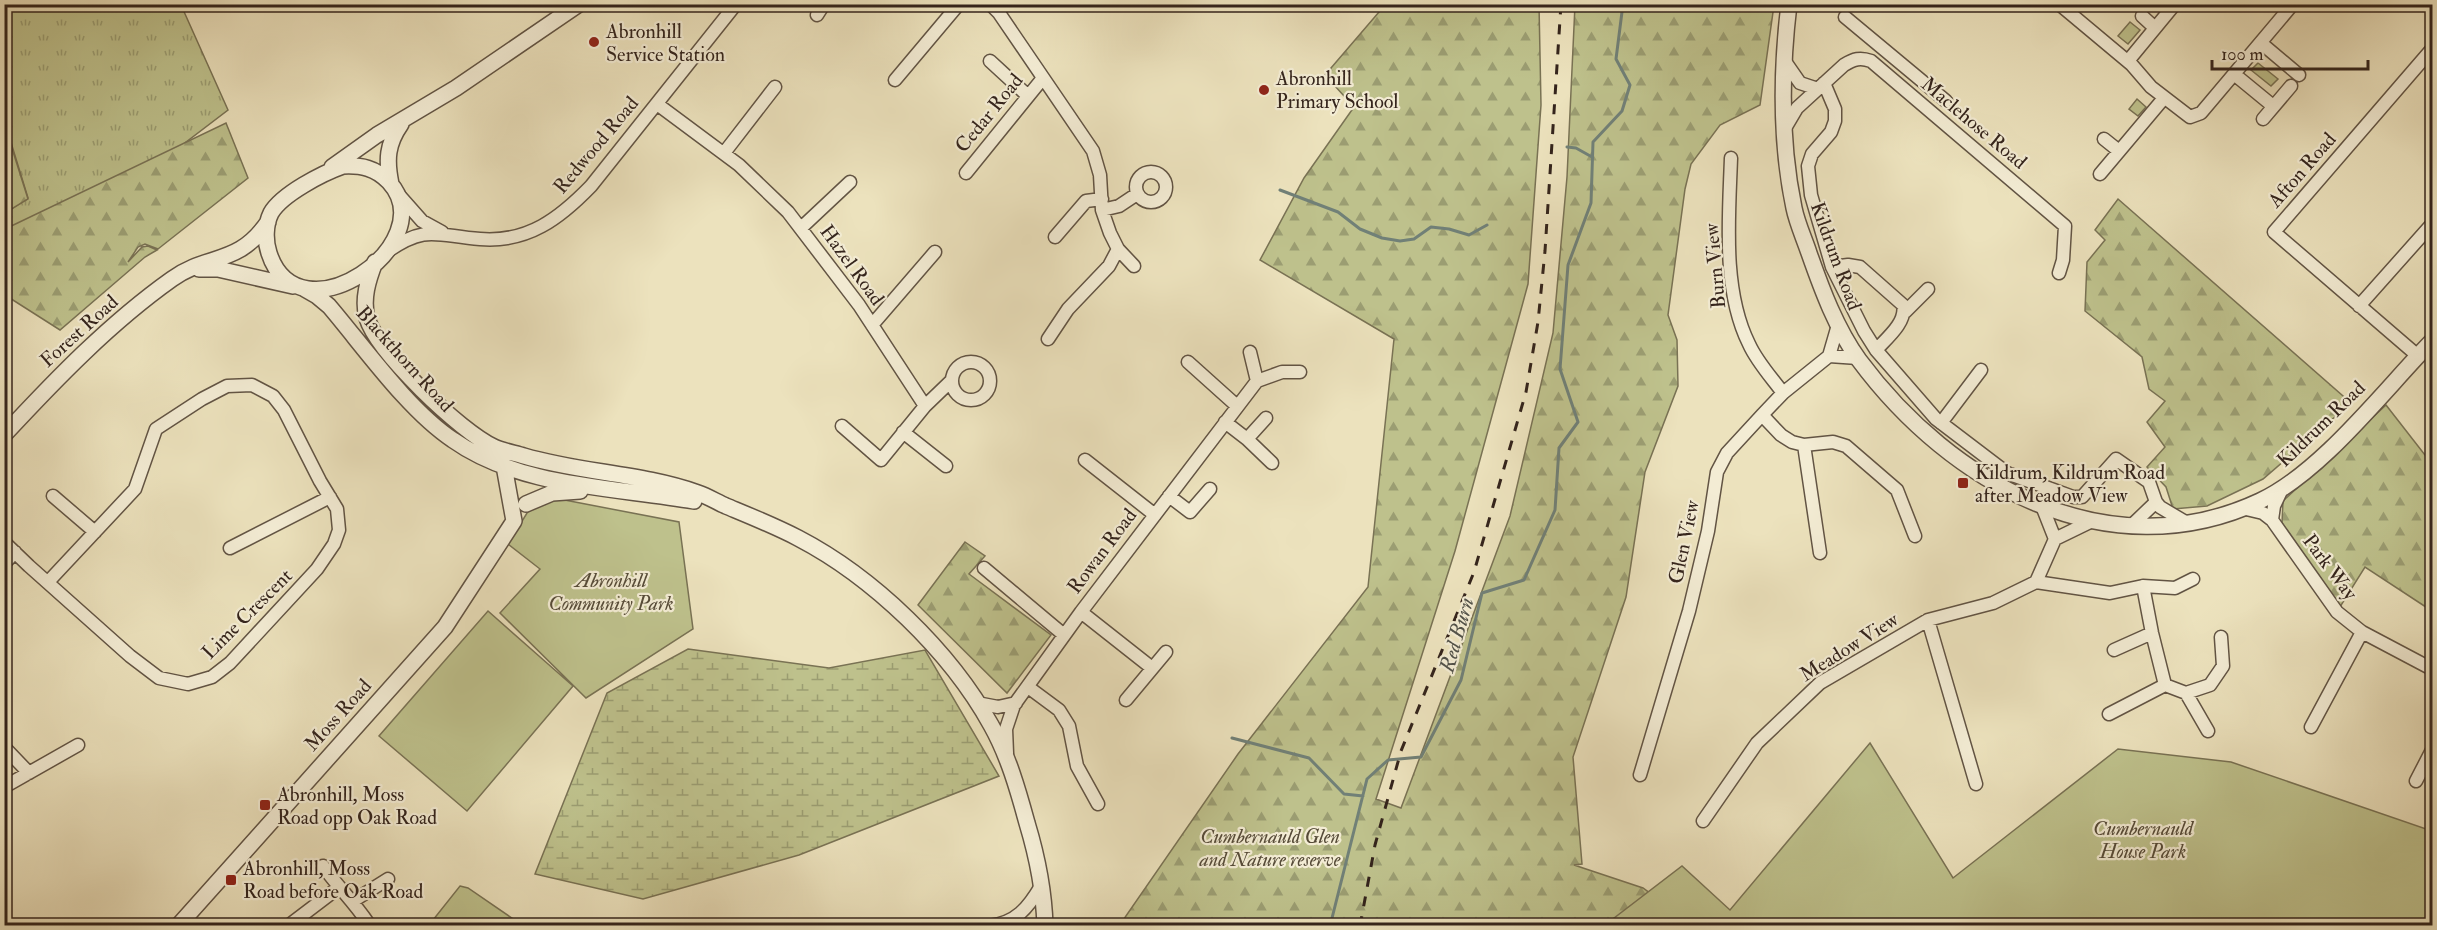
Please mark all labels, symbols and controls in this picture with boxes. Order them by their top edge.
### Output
place label: Abronhill Service Station [605,19,725,67]
scale bar [2212,33,2368,71]
marker: Abronhill Service Station [587,35,601,49]
text: 100 m [2221,43,2264,66]
place label: Abronhill Primary School [1275,66,1398,114]
street label: Cedar Road [950,68,1029,158]
street label: Maclehose Road [1916,72,2032,175]
marker: Abronhill Primary School [1257,83,1271,97]
street label: Redwood Road [548,91,644,199]
street label: Afton Road [2262,127,2342,214]
street label: Kildrum Road [1805,198,1867,314]
street label: Hazel Road [814,220,890,310]
street label: Burn View [1699,222,1731,310]
street label: Forest Road [35,289,123,373]
street label: Blackthorn Road [351,301,459,417]
street label: Kildrum Road [2271,375,2371,472]
place label: Kildrum, Kildrum Road after Meadow View [1975,460,2165,508]
marker: Kildrum, Kildrum Road after Meadow View [1956,476,1970,490]
street label: Glen View [1663,497,1705,586]
street label: Rowan Road [1062,503,1142,599]
street label: Park Way [2297,529,2364,606]
street label: Lime Crescent [196,563,298,665]
park label: Abronhill Community Park [548,568,674,616]
water label: Red Burn [1433,594,1481,677]
street label: Meadow View [1795,607,1903,687]
street label: Moss Road [299,674,377,756]
place label: Abronhill, Moss Road opp Oak Road [276,782,437,831]
marker: Abronhill, Moss Road opp Oak Road [258,798,272,812]
park label: Cumbernauld House Park [2093,816,2195,864]
park label: Cumbernauld Glen and Nature reserve [1199,824,1341,872]
place label: Abronhill, Moss Road before Oak Road [242,856,423,904]
marker: Abronhill, Moss Road before Oak Road [224,873,238,887]

